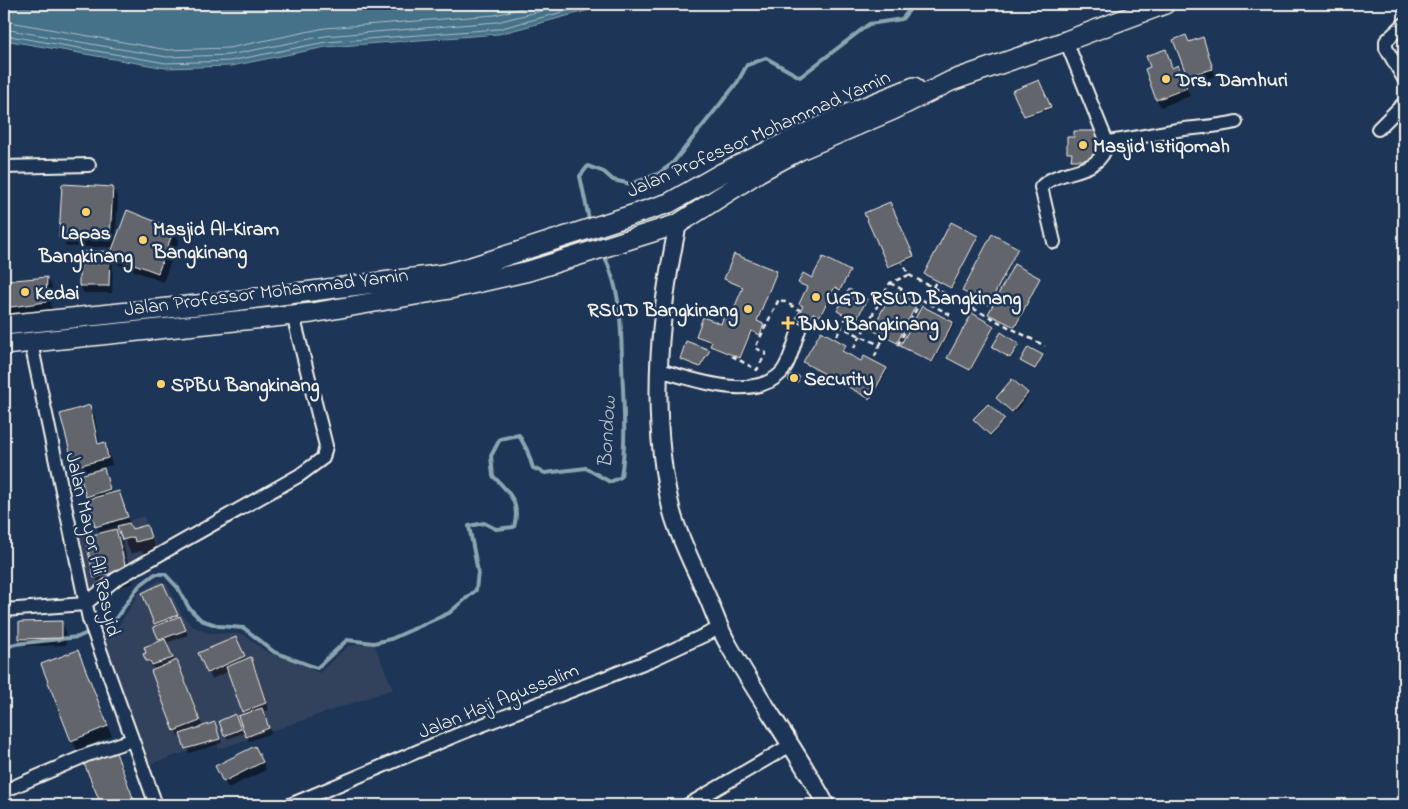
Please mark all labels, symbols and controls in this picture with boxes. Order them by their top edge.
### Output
street label: Jalan Professor Mohammad Yamin [622,64,896,207]
place label: Drs. Damhuri [1175,67,1288,96]
marker: Drs. Damhuri [1160,73,1172,85]
place label: Masjid Istiqomah [1093,133,1230,162]
marker: Masjid Istiqomah [1077,139,1089,151]
marker: Lapas Bangkinang [80,206,92,218]
place label: Masjid Al-Kiram Bangkinang [152,216,279,269]
place label: Lapas Bangkinang [38,220,133,273]
marker: Masjid Al-Kiram Bangkinang [137,234,149,246]
street label: Jalan Professor Mohammad Yamin [123,262,410,325]
place label: Kedai [35,280,80,309]
place label: UGD RSUD Bangkinang [826,285,1021,315]
marker: Kedai [19,286,31,298]
marker: UGD RSUD Bangkinang [810,291,822,303]
place label: RSUD Bangkinang [588,297,738,327]
marker: RSUD Bangkinang [742,303,754,315]
place label: BNN Bangkinang [798,311,939,341]
marker: BNN Bangkinang [781,316,795,330]
place label: Security [804,366,874,396]
place label: SPBU Bangkinang [171,372,320,402]
marker: Security [788,372,800,384]
marker: SPBU Bangkinang [155,378,167,390]
water label: Bondow [591,395,625,469]
street label: Jalan Mayor Ali Rasyid [56,450,127,639]
street label: Jalan Haji Agussalim [414,657,584,749]

